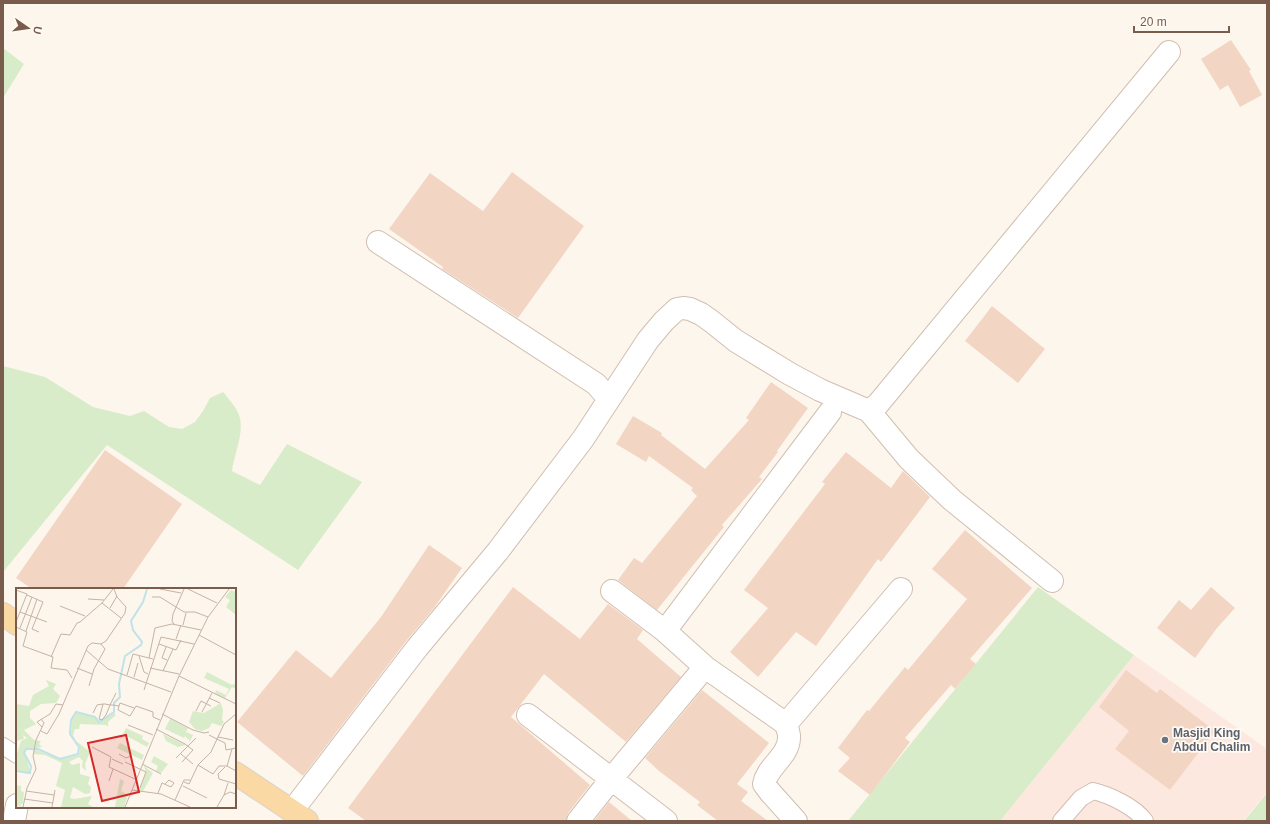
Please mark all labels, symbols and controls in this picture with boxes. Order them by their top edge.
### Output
north arrow [8,8,48,48]
scale bar [1134,8,1229,34]
text: 20 m [1140,15,1167,29]
text: U [31,25,44,36]
inset map [16,588,236,808]
place label: Masjid King Abdul Chalim [1173,726,1250,754]
marker: Masjid King Abdul Chalim [1160,735,1170,745]

